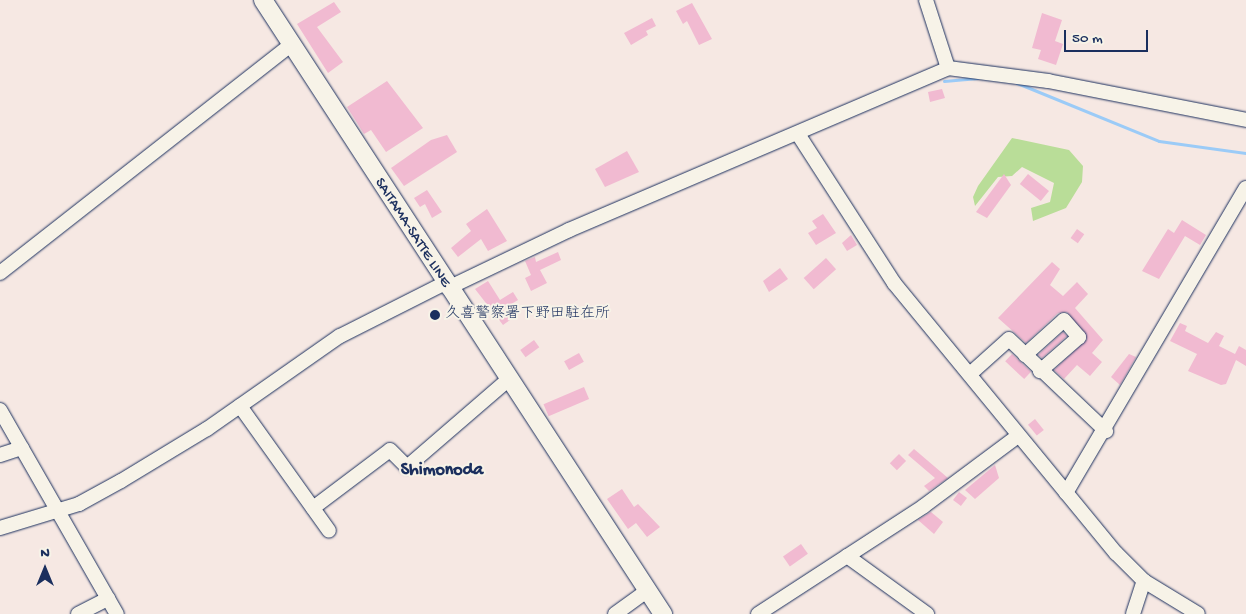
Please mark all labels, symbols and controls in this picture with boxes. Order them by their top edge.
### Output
scale bar [1066,20,1150,52]
text: 50 m [1072,30,1103,48]
street label: SAITAMA-SATTE LINE [370,175,454,291]
place label: 久喜警察署下野田駐在所 [445,306,610,324]
marker: 久喜警察署下野田駐在所 [429,309,441,321]
district label: Shimonoda [401,460,483,482]
north arrow [20,544,70,594]
text: N [40,545,50,562]

